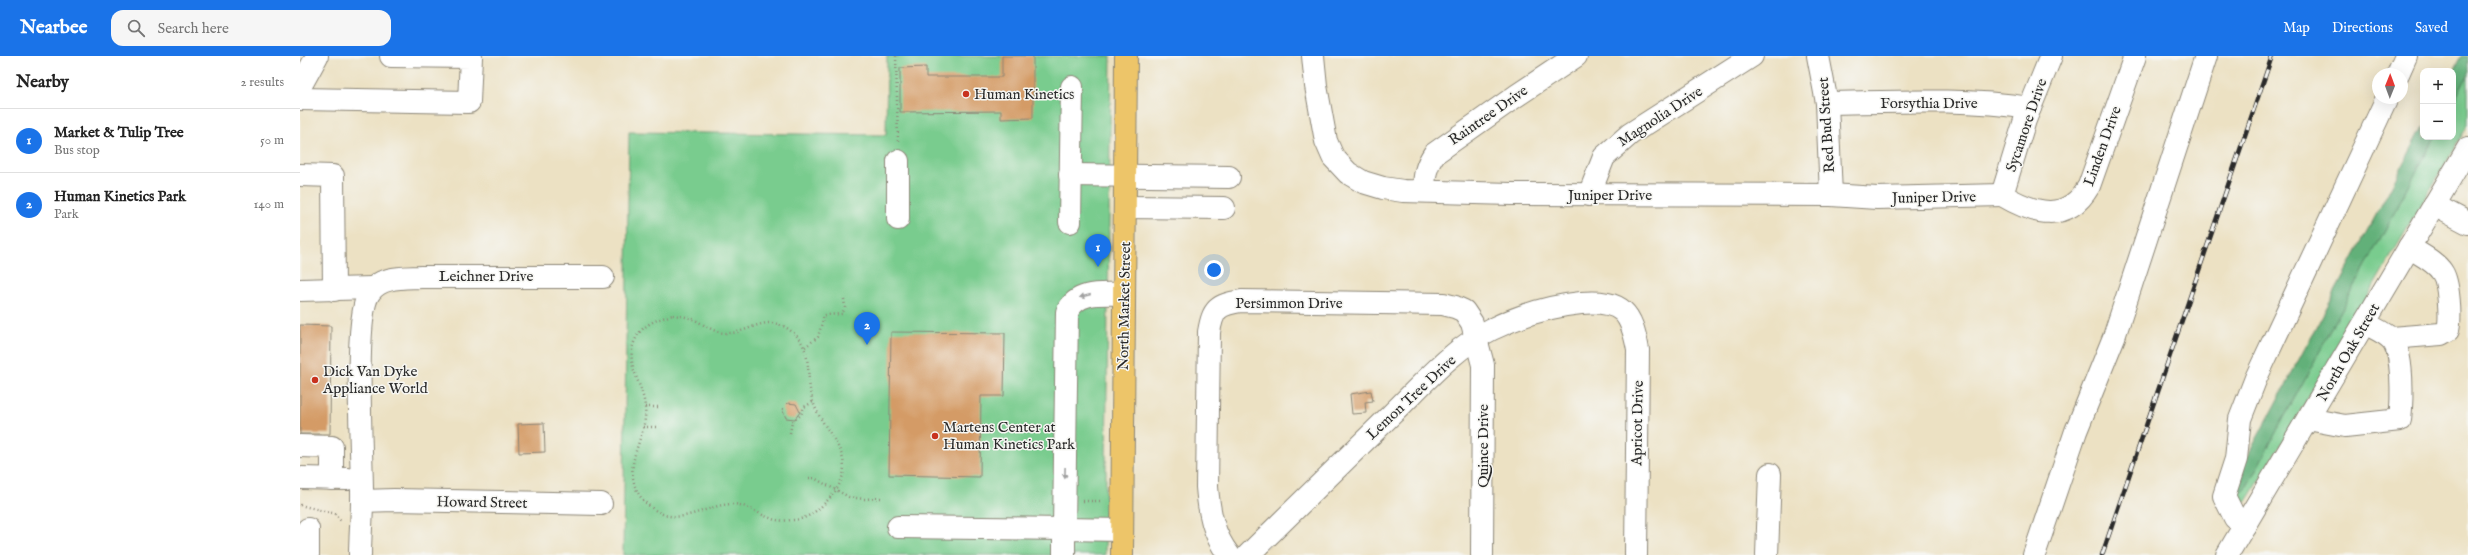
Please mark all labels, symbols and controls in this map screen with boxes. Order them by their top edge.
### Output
search box [111,10,391,46]
text: Nearbee [20,16,87,40]
icon: search [125,17,147,39]
text: Search here [157,19,229,38]
text: Map [2283,19,2310,37]
text: Directions [2332,19,2393,37]
text: Saved [2415,19,2448,37]
north arrow [2372,68,2408,104]
map controls [2420,68,2456,140]
button: + [2420,68,2456,104]
text: Nearby [16,72,69,93]
text: 2 results [240,74,284,91]
street label: Sycamore Drive [2002,76,2051,174]
street label: Red Bud Street [1814,77,1839,173]
street label: Raintree Drive [1445,81,1532,150]
street label: Magnolia Drive [1614,82,1706,151]
place label: Human Kinetics [974,85,1074,104]
marker: Human Kinetics [961,89,971,99]
street label: Forsythia Drive [1880,94,1978,113]
street label: Linden Drive [2079,103,2126,189]
button: − [2420,104,2456,140]
text: Market & Tulip Tree [54,123,184,142]
text: 1 [27,132,31,149]
text: 50 m [260,132,284,149]
text: Bus stop [54,142,100,159]
street label: Juniper Drive [1566,186,1652,205]
text: Human Kinetics Park [54,187,186,206]
street label: Juniper Drive [1890,187,1976,208]
text: 2 [26,196,32,213]
text: 140 m [254,196,284,213]
text: Park [54,206,79,223]
pin: 1 [1085,234,1111,267]
street label: North Market Street [1114,241,1135,371]
your location [1204,260,1224,280]
street label: Leichner Drive [439,267,533,286]
one-way arrow [1079,293,1091,299]
street label: Persimmon Drive [1235,294,1343,313]
street label: North Oak Street [2313,300,2384,405]
pin: 2 [854,312,880,345]
street label: Lemon Tree Drive [1363,351,1460,444]
place label: Dick Van Dyke Appliance World [322,362,429,398]
marker: Dick Van Dyke Appliance World [310,375,320,385]
street label: Apricot Drive [1627,380,1648,467]
street label: Quince Drive [1474,404,1493,488]
place label: Martens Center at Human Kinetics Park [943,418,1076,454]
marker: Martens Center at Human Kinetics Park [930,431,940,441]
one-way arrow [1062,467,1068,480]
street label: Howard Street [436,492,528,513]

